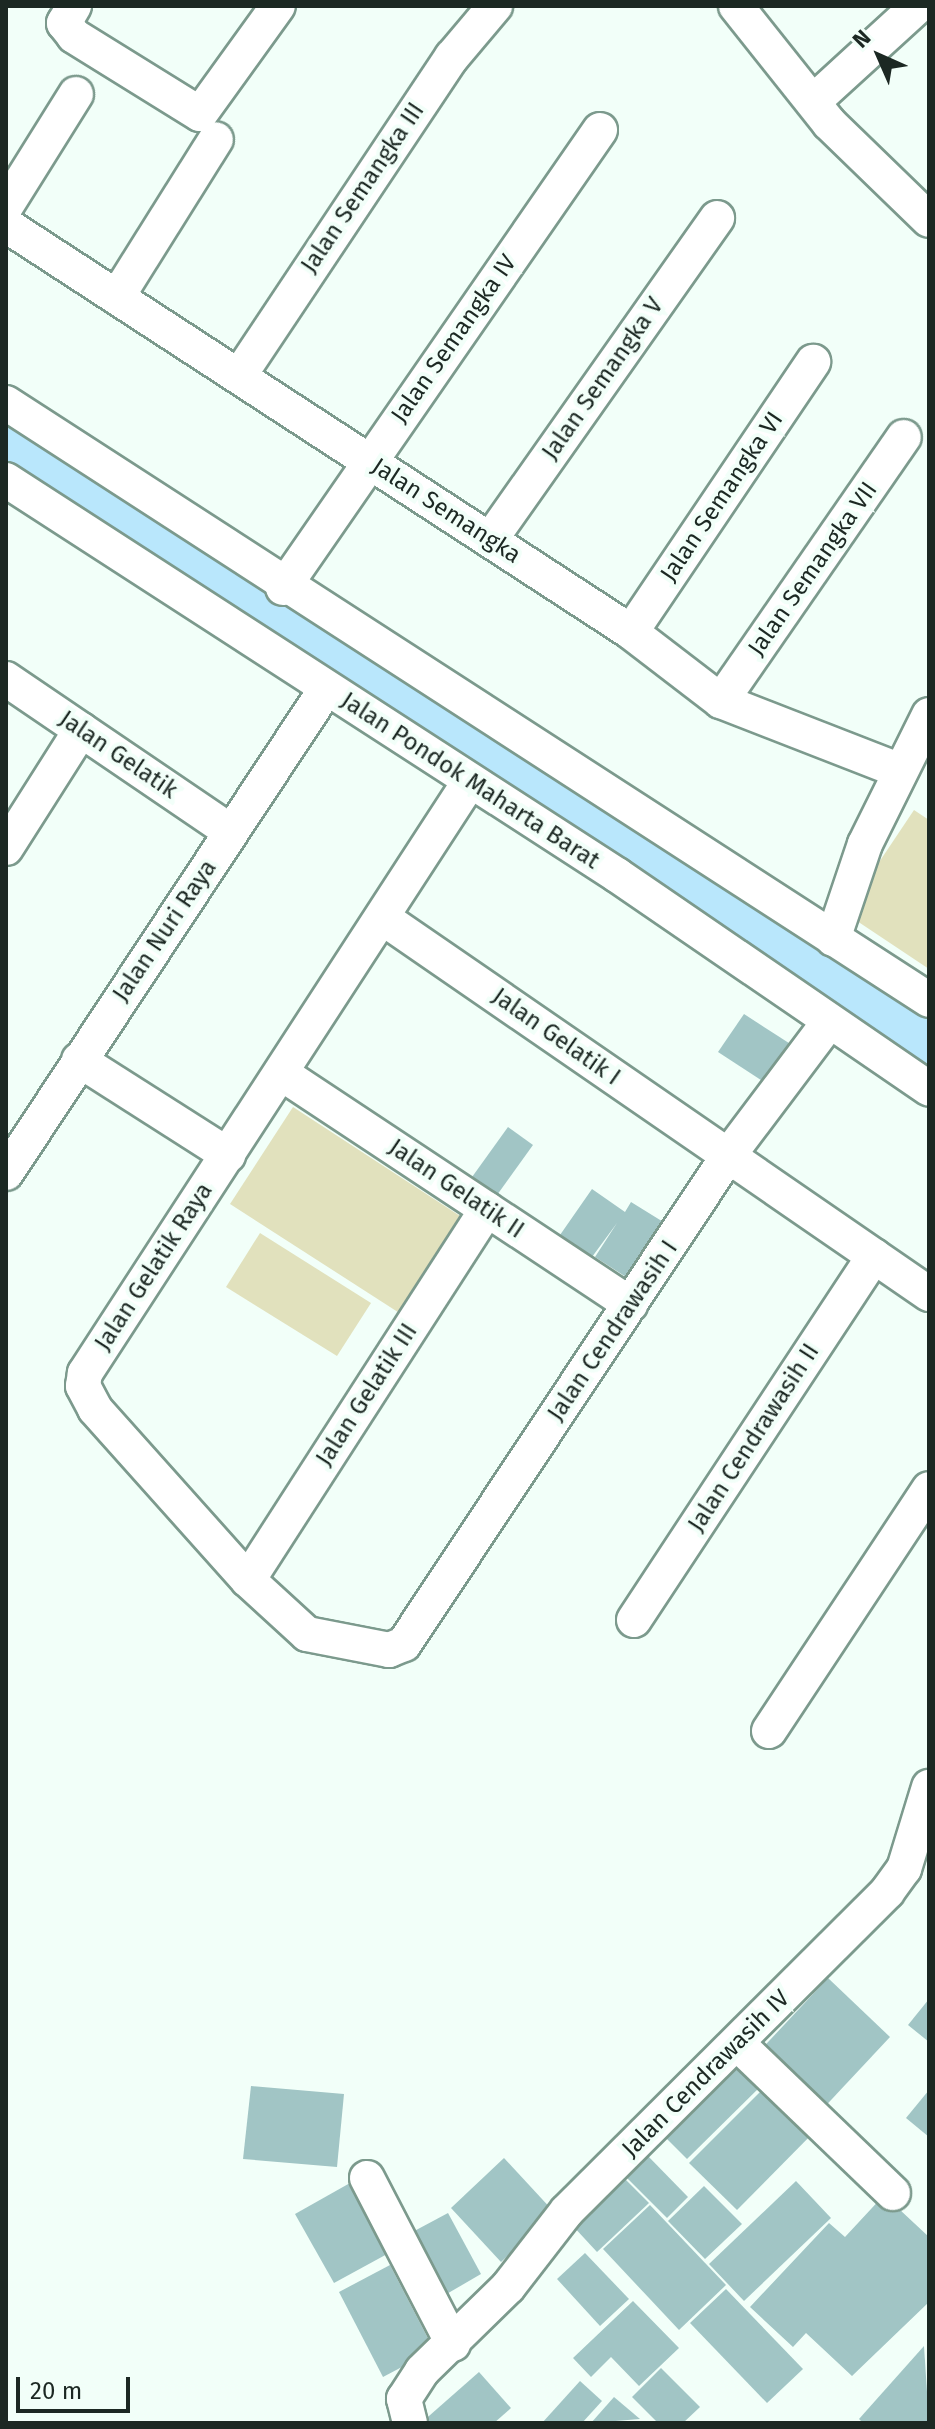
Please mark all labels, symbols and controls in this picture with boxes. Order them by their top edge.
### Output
north arrow [839,16,919,96]
text: N [847,24,876,53]
street label: Jalan Semangka III [295,97,431,279]
street label: Jalan Semangka IV [385,249,523,429]
street label: Jalan Semangka V [536,292,670,466]
street label: Jalan Semangka VI [655,407,789,587]
street label: Jalan Semangka [366,452,526,570]
street label: Jalan Semangka VII [742,476,884,662]
street label: Jalan Pondok Maharta Barat [335,687,605,875]
street label: Jalan Gelatik [53,705,183,805]
street label: Jalan Nuri Raya [107,855,223,1007]
street label: Jalan Gelatik I [486,982,626,1092]
street label: Jalan Gelatik II [383,1133,529,1245]
street label: Jalan Gelatik Raya [89,1178,219,1356]
street label: Jalan Cendrawasih I [542,1235,684,1427]
street label: Jalan Gelatik III [310,1318,424,1472]
street label: Jalan Cendrawasih II [682,1338,826,1538]
street label: Jalan Cendrawasih IV [616,1984,796,2164]
scale bar [20,2361,134,2411]
text: 20 m [30,2377,82,2405]

